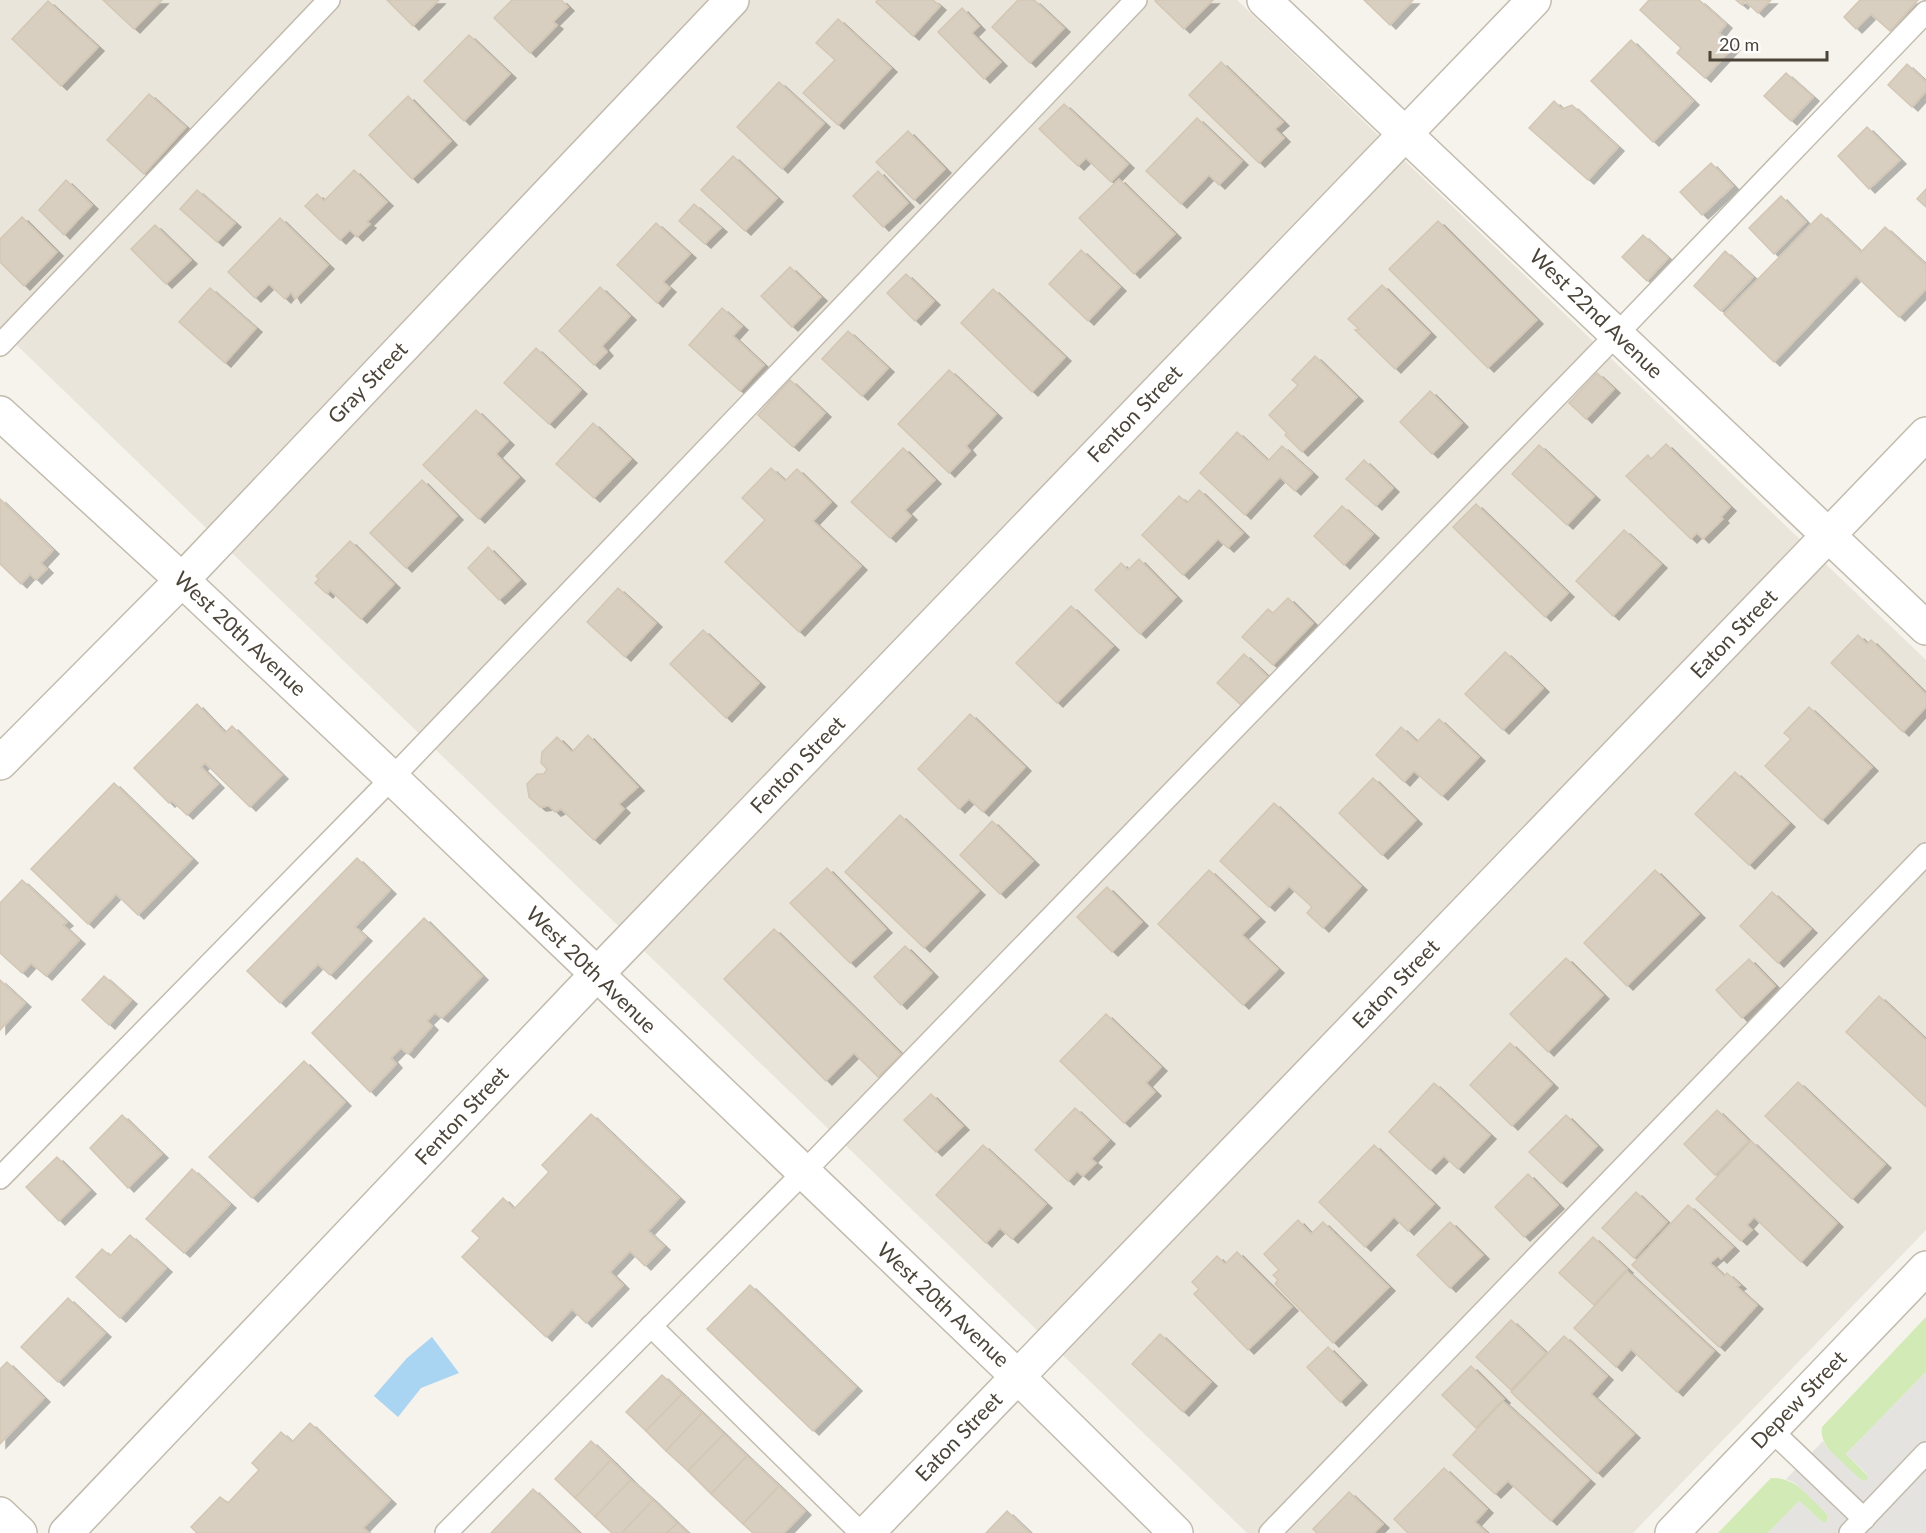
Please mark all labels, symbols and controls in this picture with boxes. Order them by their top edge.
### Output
scale bar [1710,24,1827,62]
text: 20 m [1719,33,1759,55]
street label: West 22nd Avenue [1525,243,1669,383]
street label: Gray Street [322,336,412,428]
street label: Fenton Street [1081,359,1187,467]
street label: West 20th Avenue [170,565,312,701]
street label: Eaton Street [1684,583,1782,683]
street label: Fenton Street [744,710,850,818]
street label: West 20th Avenue [522,900,662,1037]
street label: Eaton Street [1346,933,1444,1033]
street label: Fenton Street [409,1060,513,1169]
street label: West 20th Avenue [873,1236,1015,1372]
street label: Depew Street [1745,1344,1851,1453]
street label: Eaton Street [909,1386,1007,1486]

